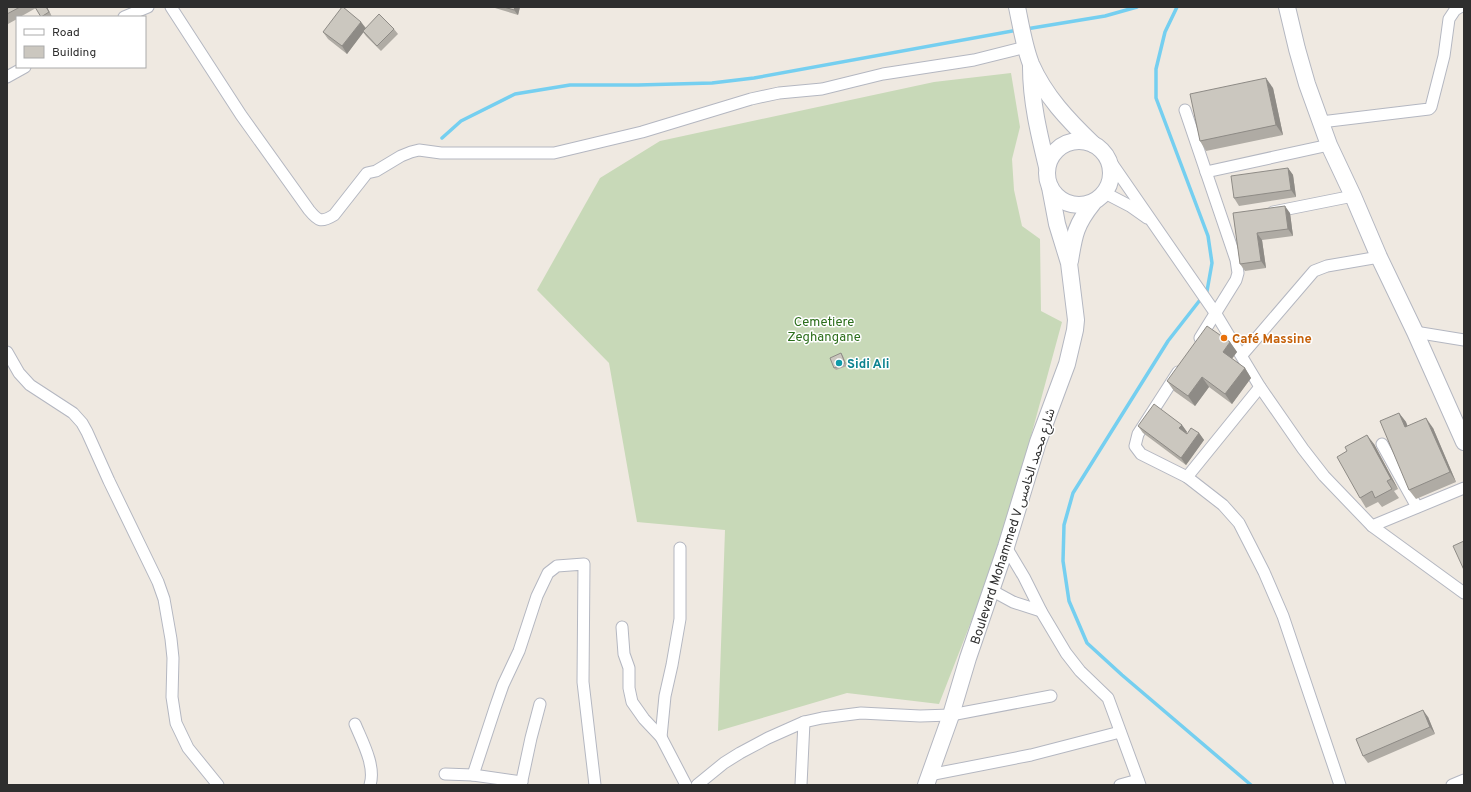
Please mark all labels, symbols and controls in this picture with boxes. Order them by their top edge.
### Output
legend [16,16,146,68]
text: Road [52,25,80,41]
text: Building [52,45,96,61]
park label: Cemetiere Zeghangane [787,315,861,346]
place label: Café Massine [1232,332,1312,348]
marker: Café Massine [1219,333,1229,343]
place label: Sidi Ali [847,357,889,373]
marker: Sidi Ali [834,358,844,368]
street label: Boulevard Mohammed V شارع محمد الخامس [968,407,1061,647]

